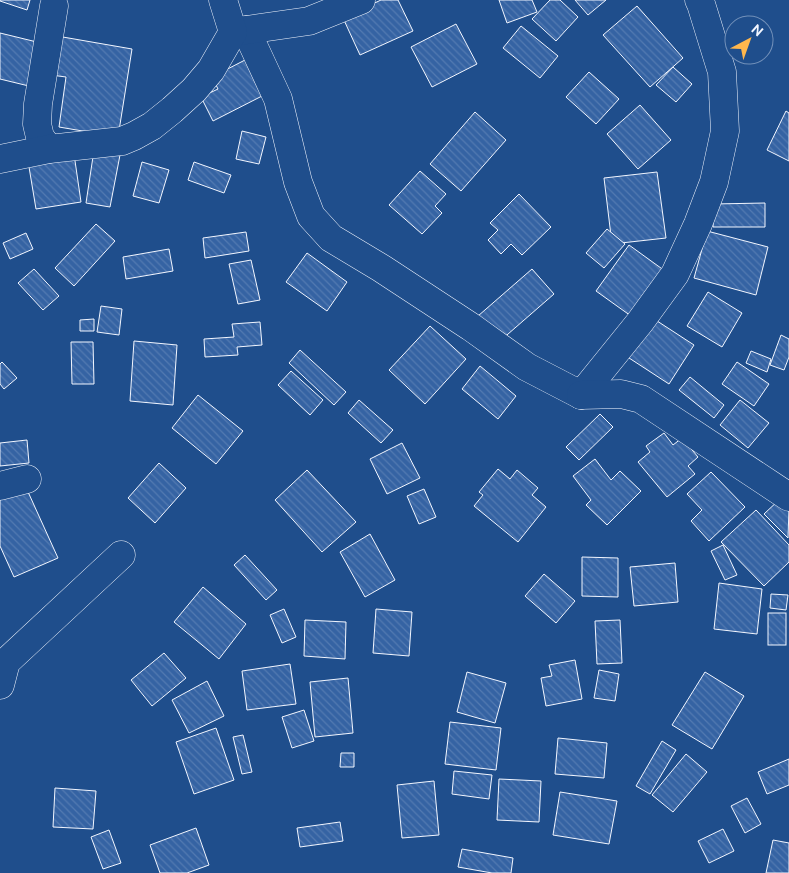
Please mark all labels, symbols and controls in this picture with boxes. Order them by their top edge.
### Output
north arrow [724,15,774,65]
text: N [748,21,767,40]

